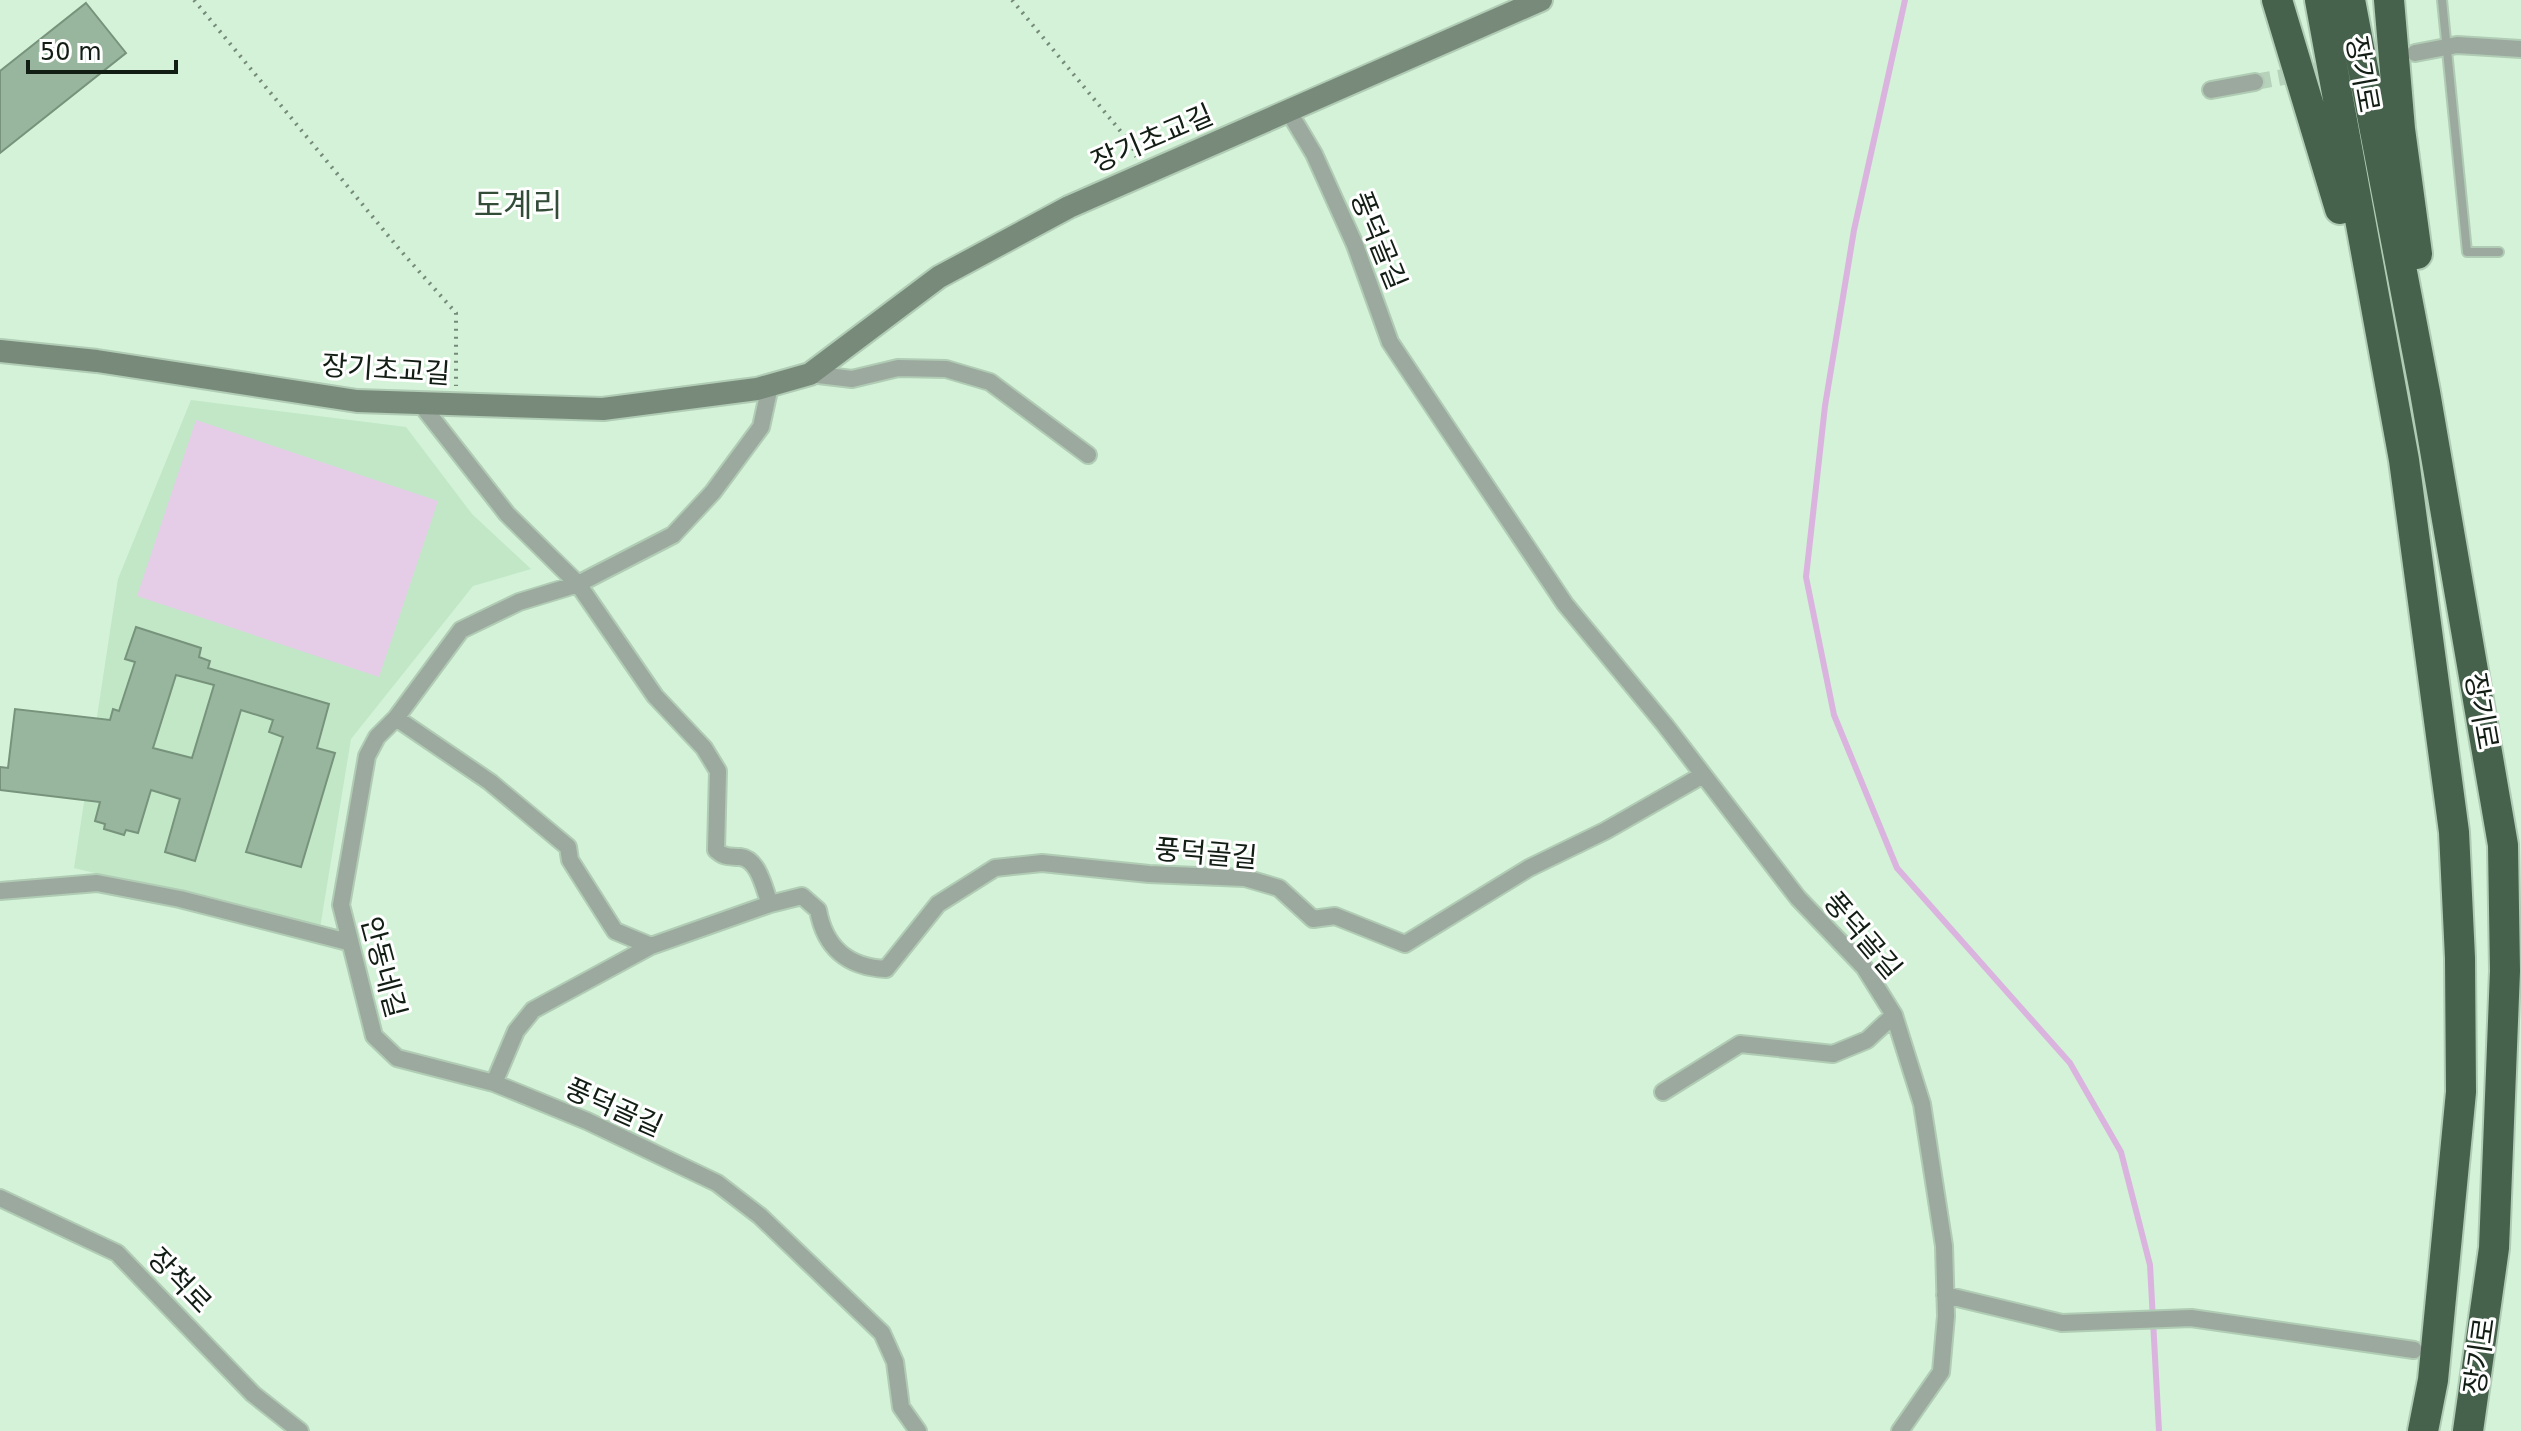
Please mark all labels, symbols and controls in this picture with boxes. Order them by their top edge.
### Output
scale bar [28,24,176,74]
street label: 장기로 [2340,33,2385,115]
text: 50 m [40,38,102,66]
street label: 장기초교길 [1086,98,1218,179]
district label: 도계리 [474,186,562,224]
street label: 풍덕골길 [1344,186,1413,294]
street label: 장기초교길 [321,349,451,390]
street label: 장기로 [2459,670,2504,752]
street label: 풍덕골길 [1153,833,1259,874]
street label: 풍덕골길 [1817,885,1908,985]
street label: 안동네길 [354,913,413,1021]
street label: 풍덕골길 [560,1071,668,1143]
street label: 장척로 [141,1241,218,1320]
street label: 장기로 [2458,1316,2501,1397]

